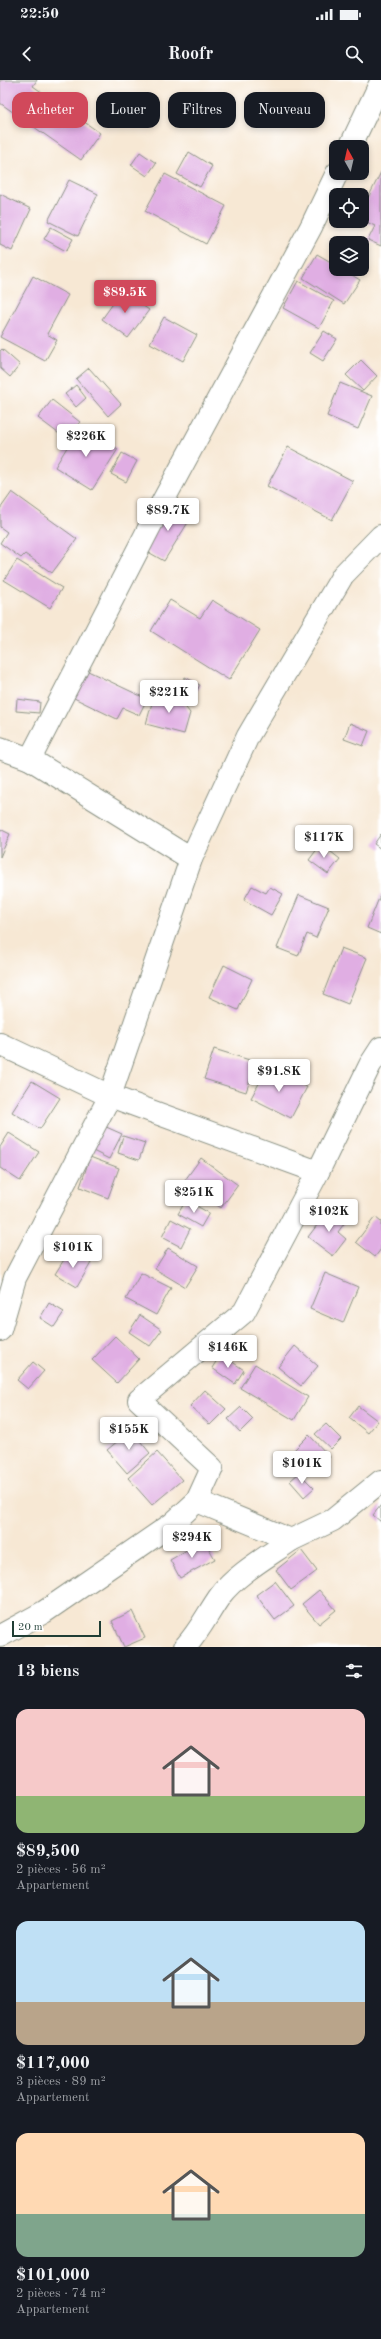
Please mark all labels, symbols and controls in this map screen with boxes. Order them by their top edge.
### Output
text: 22:50 [20,7,59,22]
icon: back [16,43,38,65]
icon: search [343,43,365,65]
text: Roofr [168,45,213,63]
chip: Acheter [12,92,88,128]
chip: Louer [96,92,160,128]
chip: Filtres [168,92,236,128]
chip: Nouveau [244,92,325,128]
north arrow [329,140,369,180]
map controls [329,140,369,276]
button: locate [329,188,369,228]
button: layers [329,236,369,276]
pin: $89.5K [92,280,158,314]
text: $89.5K [103,286,147,299]
pin: $226K [58,424,114,458]
text: $226K [66,430,106,443]
pin: $89.7K [135,498,201,532]
text: $89.7K [146,504,190,517]
pin: $221K [141,680,197,714]
text: $221K [149,686,189,699]
pin: $117K [296,825,352,859]
text: $117K [304,831,344,844]
pin: $91.8K [246,1059,312,1093]
text: $91.8K [257,1065,301,1078]
pin: $251K [166,1180,222,1214]
text: $251K [174,1186,214,1199]
pin: $102K [301,1199,357,1233]
text: $102K [309,1205,349,1218]
pin: $101K [45,1235,101,1269]
text: $101K [53,1241,93,1254]
pin: $146K [200,1335,256,1369]
text: $146K [208,1341,248,1354]
pin: $155K [101,1417,157,1451]
text: $155K [109,1423,149,1436]
pin: $101K [274,1451,330,1485]
text: $101K [282,1457,322,1470]
pin: $294K [164,1525,220,1559]
text: $294K [172,1531,212,1544]
scale bar [12,1619,101,1638]
text: 20 m [18,1622,43,1633]
icon: filters [343,1660,365,1682]
text: 13 biens [16,1663,79,1680]
icon: home [155,1735,227,1807]
text: $89,500 [16,1843,80,1860]
text: 2 pièces · 56 m² [16,1863,106,1876]
text: Appartement [16,1879,90,1892]
icon: home [155,1947,227,2019]
text: $117,000 [16,2055,90,2072]
text: 3 pièces · 89 m² [16,2075,106,2088]
text: Appartement [16,2091,90,2104]
icon: home [155,2159,227,2231]
text: $101,000 [16,2267,90,2284]
text: 2 pièces · 74 m² [16,2287,106,2300]
text: Appartement [16,2303,90,2316]

